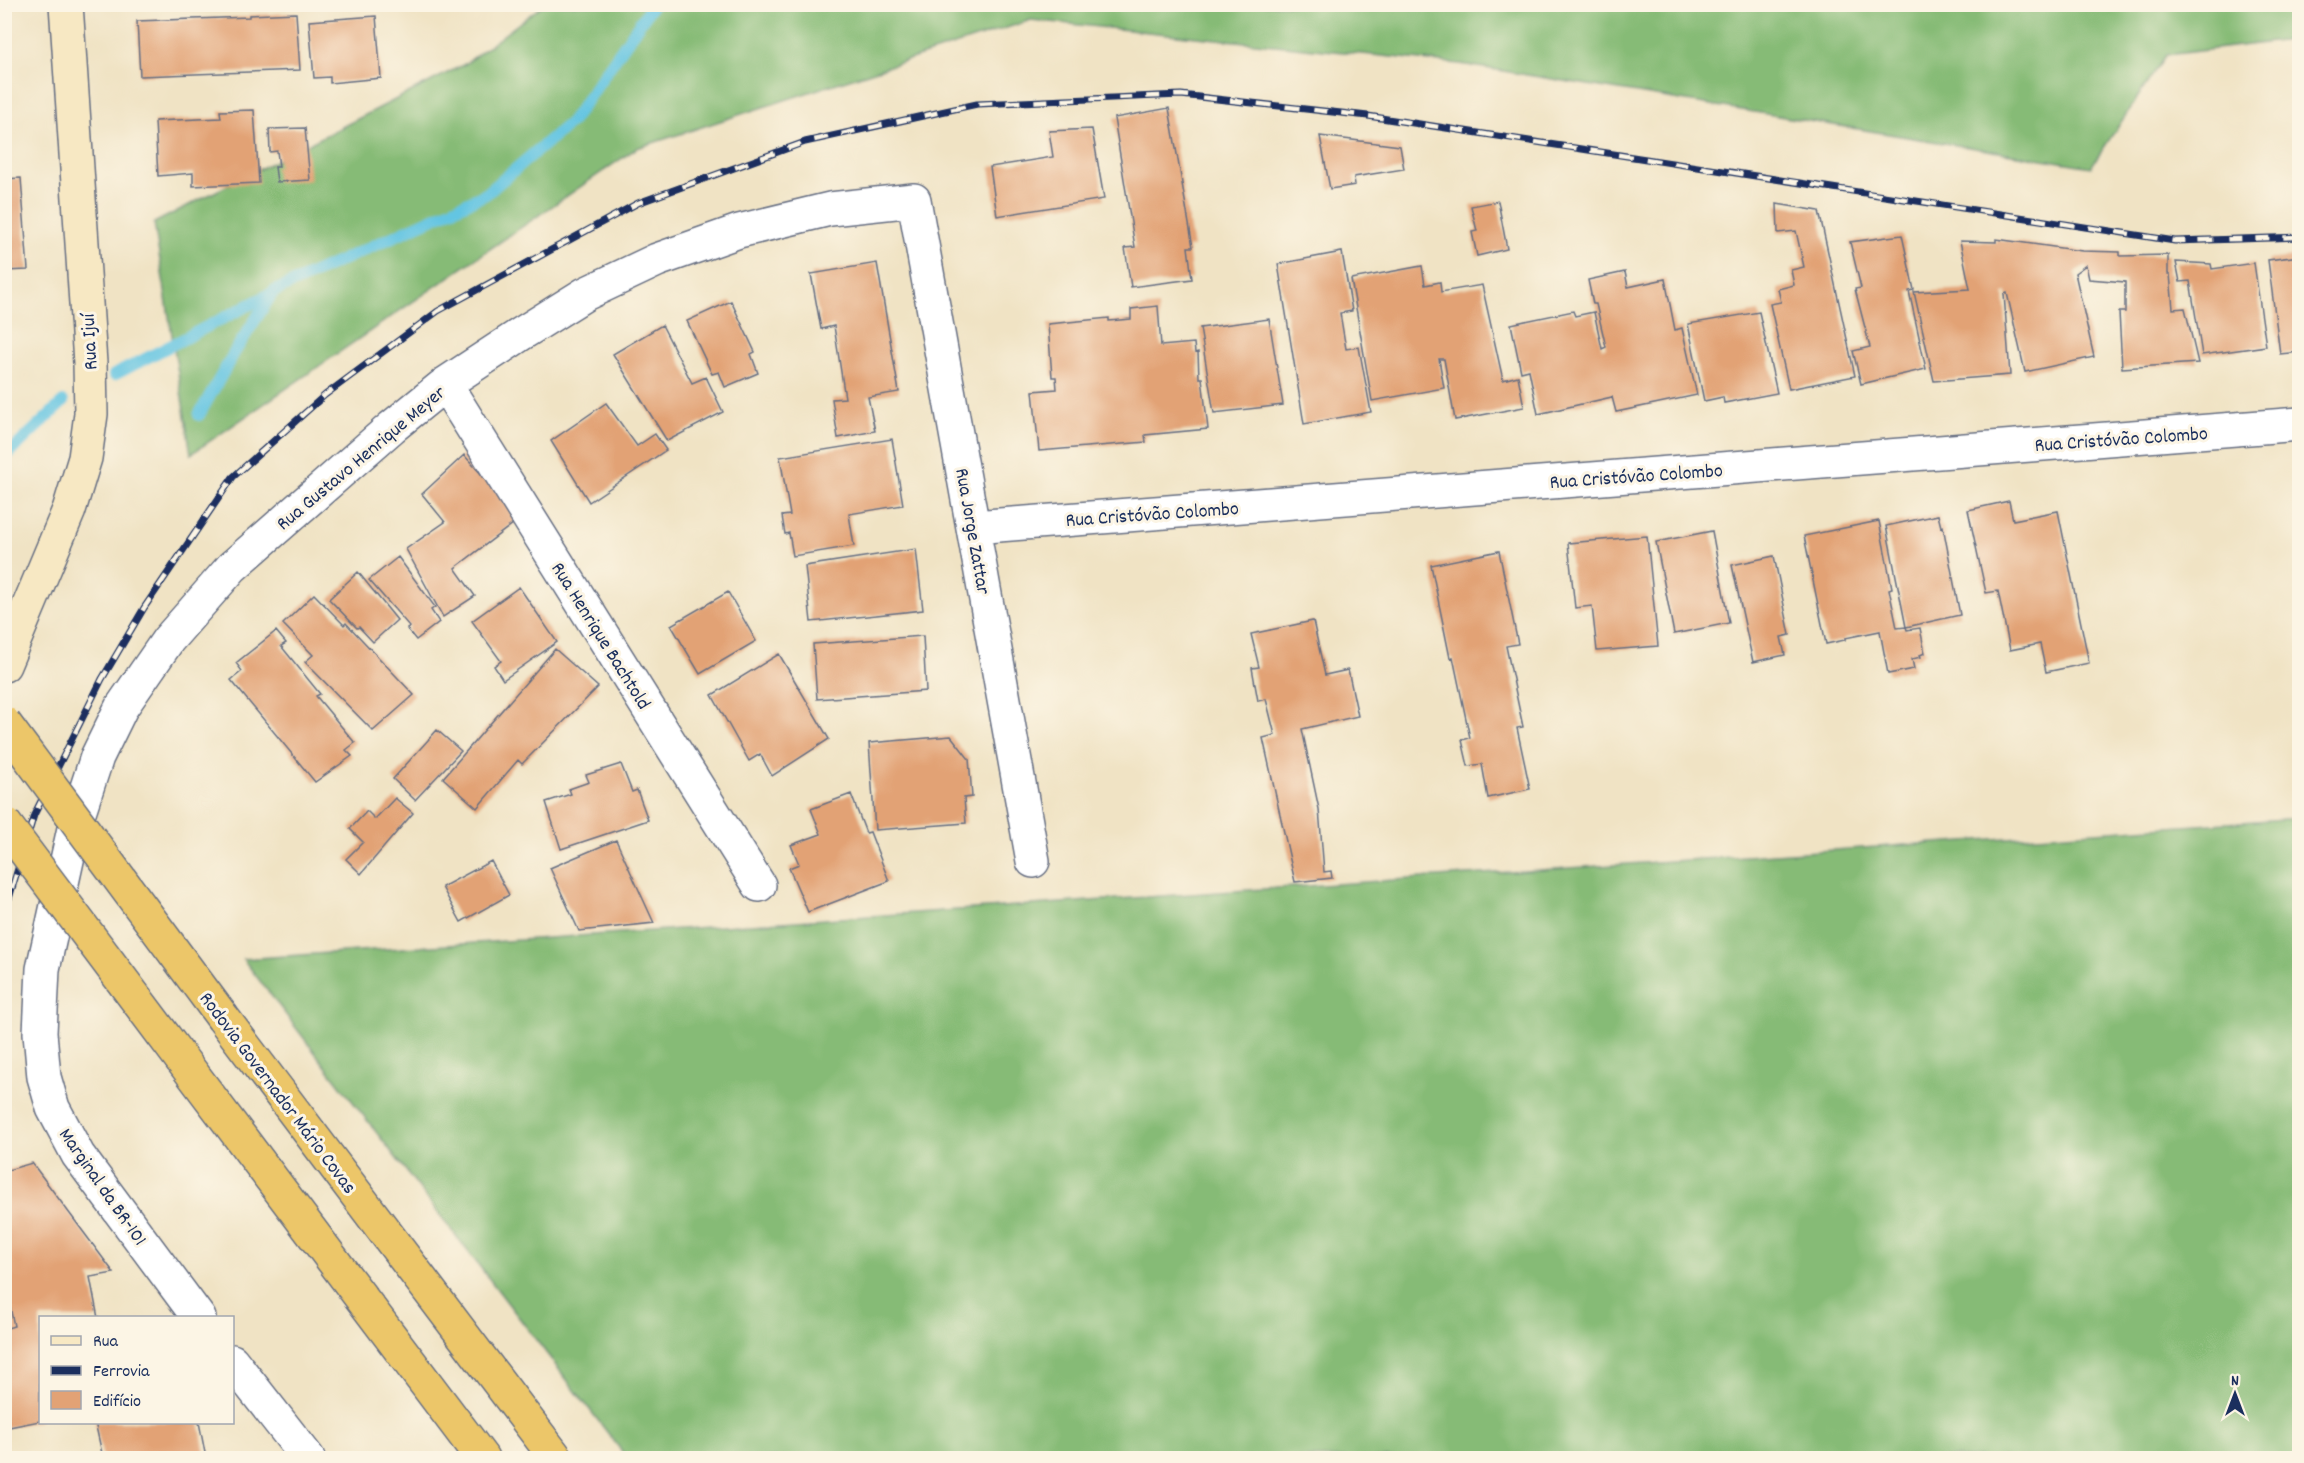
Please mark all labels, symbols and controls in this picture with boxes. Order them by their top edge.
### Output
street label: Rua Ijuí [75,312,106,371]
street label: Rua Gustavo Henrique Meyer [271,380,453,539]
street label: Rua Cristóvão Colombo [2034,421,2209,461]
street label: Rua Cristóvão Colombo [1549,458,1724,498]
street label: Rua Jorge Zattar [946,466,996,597]
street label: Rua Cristóvão Colombo [1065,496,1240,536]
street label: Rua Henrique Bachtold [543,557,656,716]
street label: Rodovia Governador Mário Covas [191,987,362,1201]
street label: Marginal da BR-101 [51,1123,153,1252]
legend [39,1316,234,1424]
text: Rua [93,1330,119,1355]
text: Ferrovia [93,1360,150,1385]
north arrow [2205,1364,2265,1424]
text: N [2231,1370,2239,1393]
text: Edifício [93,1390,141,1415]

